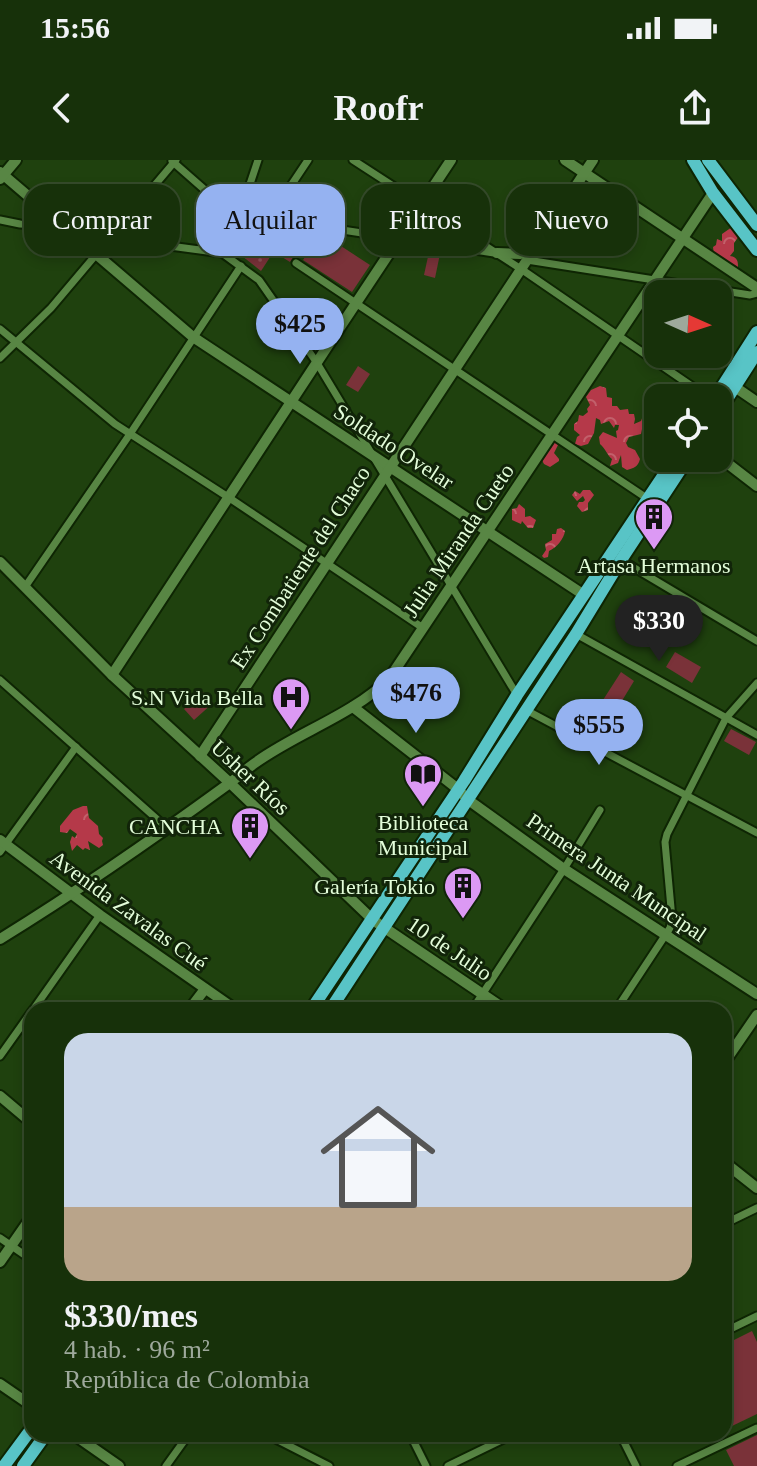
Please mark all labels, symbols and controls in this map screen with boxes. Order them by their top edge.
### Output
text: 15:56 [40,11,110,44]
icon: back [40,86,84,130]
icon: share [673,86,717,130]
text: Roofr [334,88,423,128]
chip: Comprar [24,184,180,256]
chip: Alquilar [196,184,345,256]
chip: Filtros [361,184,490,256]
chip: Nuevo [506,184,637,256]
north arrow [644,280,732,368]
map controls [644,280,732,472]
pin: $425 [253,298,347,366]
text: $425 [274,309,326,338]
button: locate [644,384,732,472]
street label: Soldado Ovelar [329,399,459,495]
street label: Julia Miranda Cueto [398,459,519,622]
street label: Ex Combatiente del Chaco [226,461,375,673]
building icon: Artasa Hermanos [633,496,675,551]
place label: Artasa Hermanos [577,553,731,578]
pin: $330 [612,595,706,663]
text: $330 [633,606,685,635]
pin: $476 [369,667,463,735]
hospital icon: S.N Vida Bella [270,676,312,731]
text: $476 [390,678,442,707]
place label: S.N Vida Bella [131,685,263,710]
pin: $555 [552,699,646,767]
text: $555 [573,710,625,739]
street label: Usher Ríos [206,735,295,820]
library icon: Biblioteca Municipal [402,753,444,808]
building icon: CANCHA [229,805,271,860]
street label: Primera Junta Muncipal [522,808,711,947]
place label: Biblioteca Municipal [378,810,468,860]
place label: CANCHA [129,814,222,839]
street label: Avenida Zavalas Cué [45,845,212,976]
building icon: Galería Tokio [442,865,484,920]
place label: Galería Tokio [314,874,435,899]
street label: 10 de Julio [403,911,497,986]
icon: home [306,1085,450,1229]
text: $330/mes [64,1297,198,1334]
text: 4 hab. · 96 m² [64,1335,210,1364]
text: República de Colombia [64,1365,310,1394]

